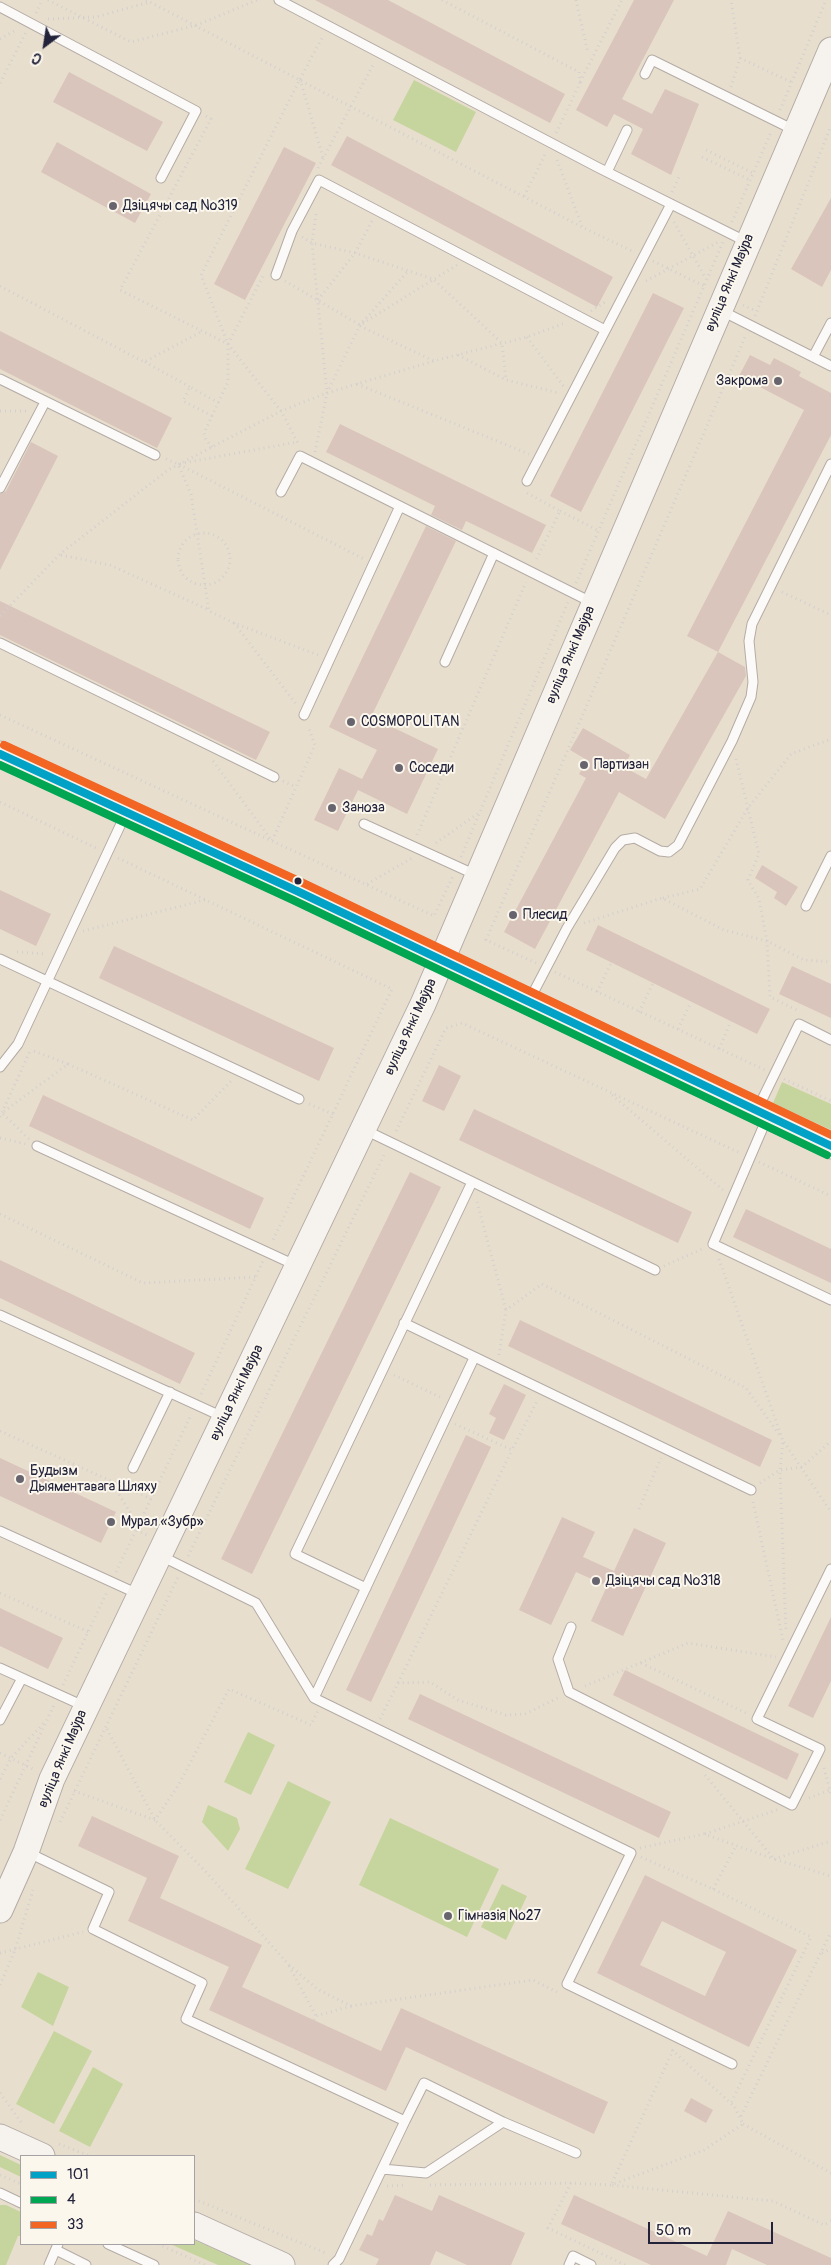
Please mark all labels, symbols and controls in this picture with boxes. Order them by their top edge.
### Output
north arrow [20,20,70,70]
text: С [29,49,45,68]
place label: Дзіцячы сад №319 [123,198,238,214]
marker: Дзіцячы сад №319 [107,200,119,212]
street label: вуліца Янкі Маўра [702,232,758,334]
place label: Закрома [716,373,768,389]
marker: Закрома [772,375,784,387]
street label: вуліца Янкі Маўра [543,604,599,706]
place label: COSMOPOLITAN [361,714,459,730]
marker: COSMOPOLITAN [345,716,357,728]
place label: Партизан [594,757,649,773]
marker: Партизан [578,759,590,771]
place label: Соседи [409,760,454,776]
marker: Соседи [393,762,405,774]
place label: Заноза [342,800,385,816]
marker: Заноза [326,802,338,814]
unlabelled marker [293,876,303,886]
place label: Плесид [523,907,567,923]
marker: Плесид [507,909,519,921]
street label: вуліца Янкі Маўра [381,976,441,1078]
street label: вуліца Янкі Маўра [207,1342,267,1444]
place label: Будызм Дыяментавага Шляху [30,1463,157,1495]
marker: Будызм Дыяментавага Шляху [14,1473,26,1485]
place label: Мурал «Зубр» [121,1514,204,1530]
marker: Мурал «Зубр» [105,1516,117,1528]
place label: Дзіцячы сад №318 [606,1573,720,1589]
marker: Дзіцячы сад №318 [590,1575,602,1587]
street label: вуліца Янкі Маўра [35,1708,91,1810]
place label: Гімназія №27 [458,1908,541,1924]
marker: Гімназія №27 [442,1910,454,1922]
legend [20,2155,195,2245]
text: 101 [67,2165,89,2184]
text: 4 [67,2190,76,2209]
scale bar [651,2212,776,2244]
text: 33 [67,2215,84,2234]
text: 50 m [656,2221,691,2240]

